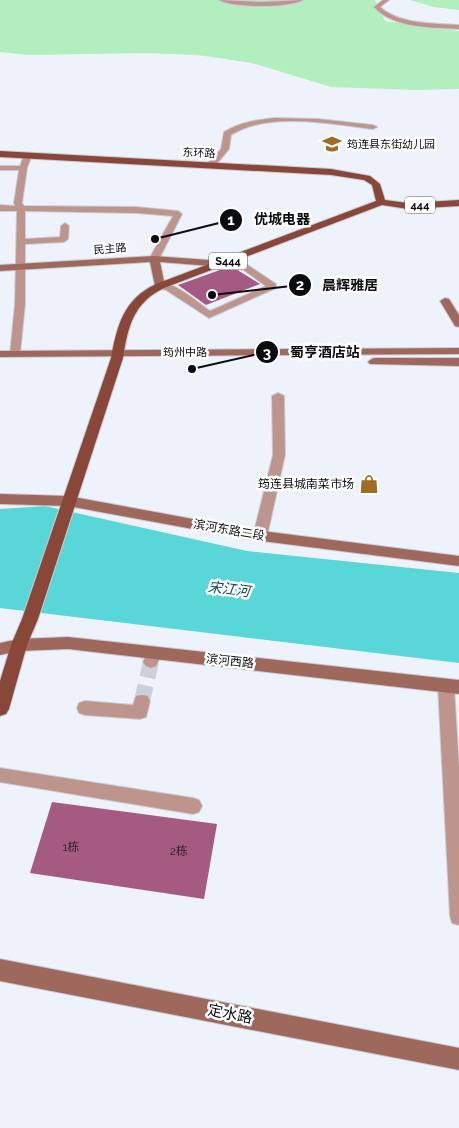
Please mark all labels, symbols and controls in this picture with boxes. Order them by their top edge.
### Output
school or university icon: 筠连县东街幼儿园 [321,133,343,155]
place label: 筠连县东街幼儿园 [347,138,435,151]
street label: 东环路 [182,146,216,160]
road number: 444 [405,196,435,214]
callout: 优城电器 [219,205,320,234]
text: 1 [227,211,235,229]
text: 优城电器 [254,211,311,227]
street label: 民主路 [93,241,127,257]
road number: S444 [209,252,247,270]
callout: 晨辉雅居 [287,270,388,299]
text: 2 [296,276,304,294]
text: 晨辉雅居 [322,277,378,293]
callout: 蜀亨酒店站 [255,338,370,367]
text: 3 [263,344,271,362]
text: 蜀亨酒店站 [290,344,360,360]
street label: 筠州中路 [163,346,207,359]
shop icon: 筠连县城南菜市场 [358,473,380,495]
place label: 筠连县城南菜市场 [258,477,354,491]
street label: 滨河东路二段 [192,517,266,543]
water label: 宋江河 [207,579,254,600]
street label: 滨河西路 [205,652,255,670]
house number: 1栋 [62,840,80,854]
house number: 2栋 [170,844,188,858]
street label: 定水路 [206,1001,254,1027]

